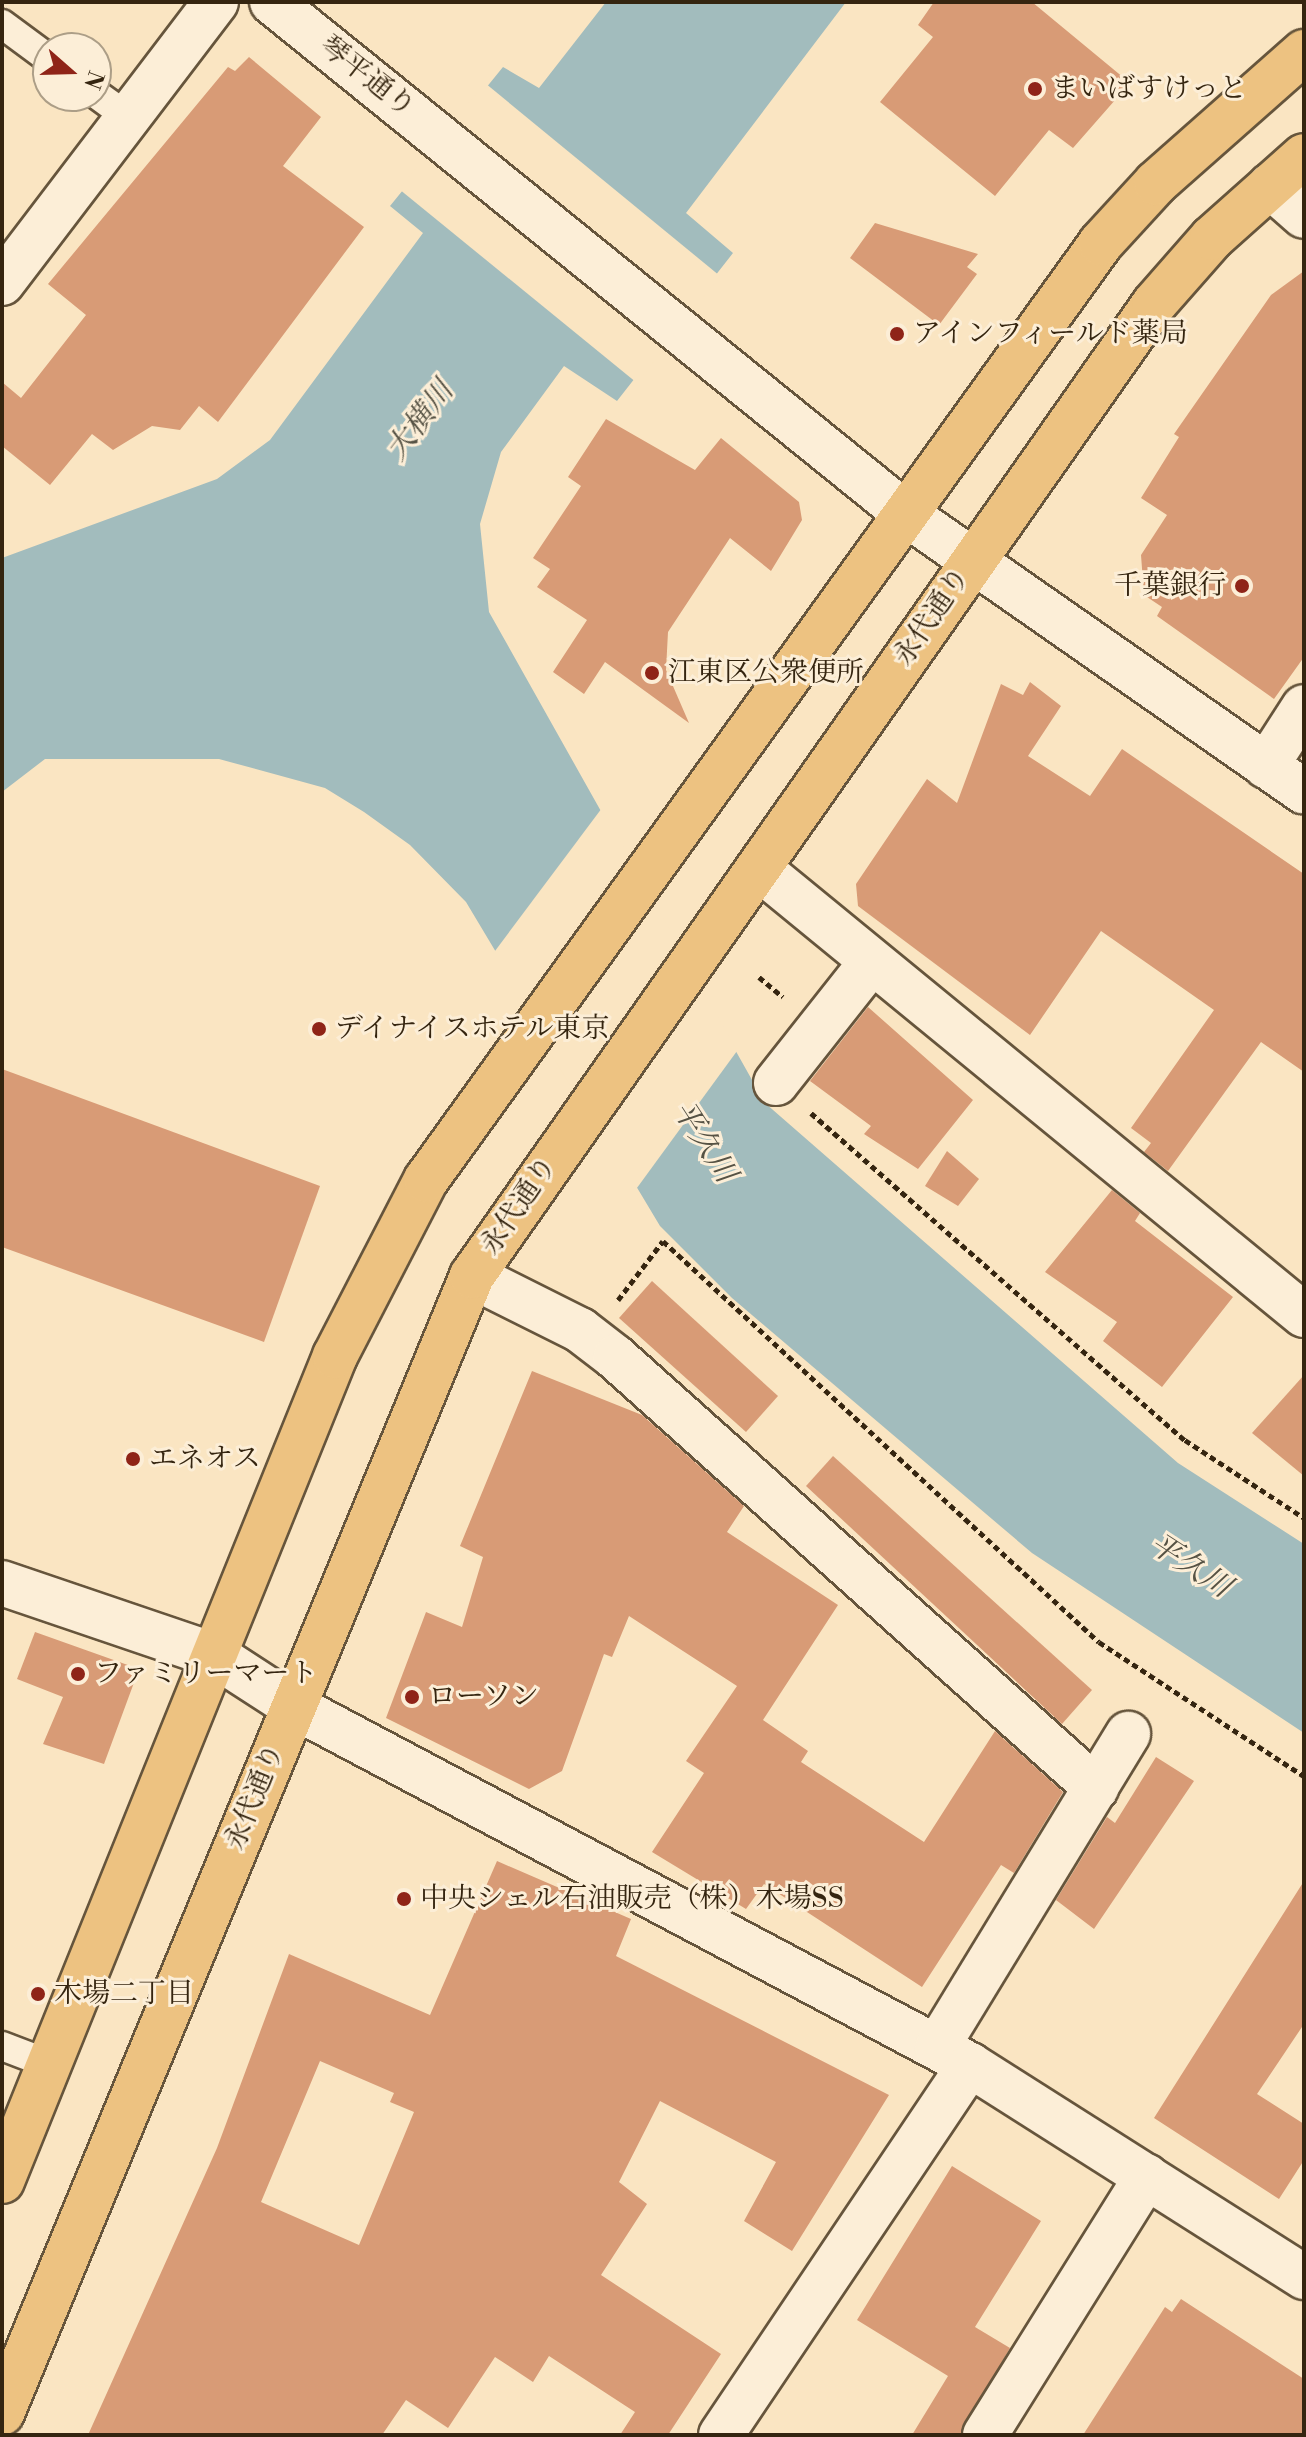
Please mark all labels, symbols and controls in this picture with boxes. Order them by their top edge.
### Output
street label: 琴平通り [313,29,421,125]
north arrow [32,32,112,112]
text: N [77,67,109,92]
place label: まいばすけっと [1051,72,1247,106]
marker: まいばすけっと [1026,80,1044,98]
place label: アインフィールド薬局 [913,317,1193,351]
marker: アインフィールド薬局 [888,325,906,343]
water label: 大横川 [379,374,461,468]
street label: 永代通り [887,561,977,673]
place label: 千葉銀行 [1114,569,1226,603]
marker: 千葉銀行 [1233,577,1251,595]
place label: 江東区公衆便所 [668,656,864,690]
marker: 江東区公衆便所 [643,664,661,682]
place label: デイナイスホテル東京 [335,1012,615,1046]
marker: デイナイスホテル東京 [310,1020,328,1038]
water label: 平久川 [664,1094,744,1190]
street label: 永代通り [474,1150,564,1262]
place label: エネオス [149,1442,261,1476]
marker: エネオス [124,1450,142,1468]
water label: 平久川 [1142,1526,1238,1606]
place label: ファミリーマート [94,1657,318,1691]
marker: ファミリーマート [69,1665,87,1683]
place label: ローソン [428,1680,540,1714]
marker: ローソン [403,1688,421,1706]
street label: 永代通り [218,1739,292,1855]
place label: 中央シェル石油販売（株）木場SS [420,1882,844,1916]
marker: 中央シェル石油販売（株）木場SS [395,1890,413,1908]
place label: 木場二丁目 [54,1977,194,2011]
marker: 木場二丁目 [29,1985,47,2003]

